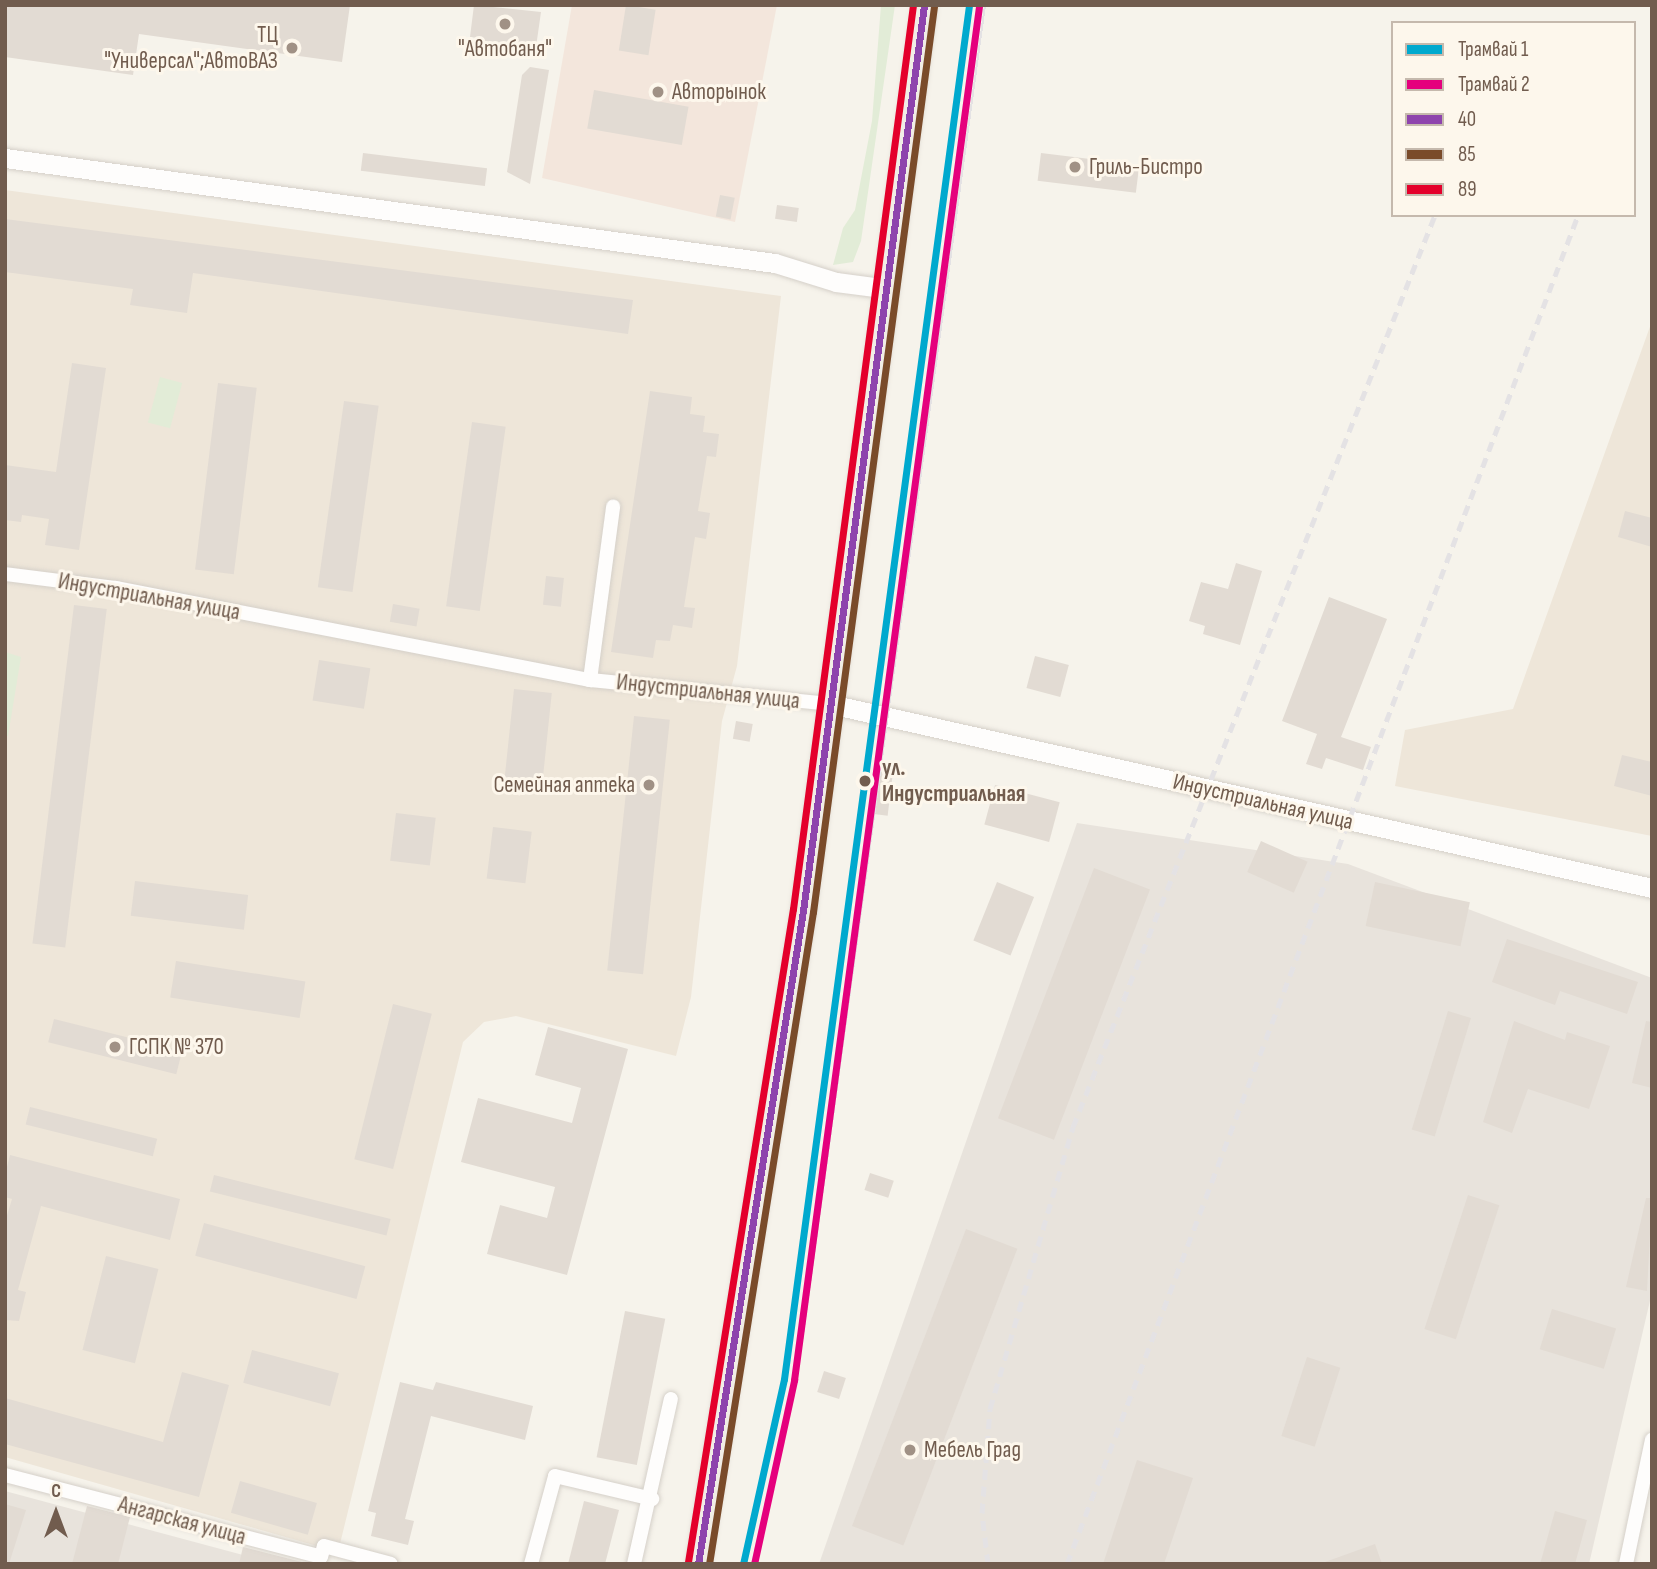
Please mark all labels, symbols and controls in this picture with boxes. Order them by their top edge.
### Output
marker: "Автобаня" [497,16,513,32]
place label: ТЦ "Универсал";АвтоВАЗ [104,21,278,75]
legend [1391,21,1636,217]
place label: "Автобаня" [458,35,552,63]
text: Трамвай 1 [1458,37,1528,62]
marker: ТЦ "Универсал";АвтоВАЗ [284,40,300,56]
text: Трамвай 2 [1458,72,1530,97]
place label: Авторынок [672,78,766,106]
marker: Авторынок [650,84,666,100]
text: 40 [1458,107,1476,132]
text: 85 [1458,142,1476,167]
place label: Гриль-Бистро [1089,153,1203,181]
marker: Гриль-Бистро [1067,159,1083,175]
text: 89 [1458,177,1477,202]
street label: Индустриальная улица [56,567,242,627]
street label: Индустриальная улица [615,669,801,715]
place label: ул. Индустриальная [882,754,1025,808]
street label: Индустриальная улица [1170,768,1356,836]
marker: ул. Индустриальная [854,770,876,792]
place label: Семейная аптека [493,771,635,799]
marker: Семейная аптека [641,777,657,793]
place label: ГСПК № 370 [129,1033,224,1061]
marker: ГСПК № 370 [107,1039,123,1055]
place label: Мебель Град [924,1436,1021,1464]
marker: Мебель Град [902,1442,918,1458]
north arrow [21,1478,91,1548]
text: С [51,1480,61,1503]
street label: Ангарская улица [115,1491,249,1551]

